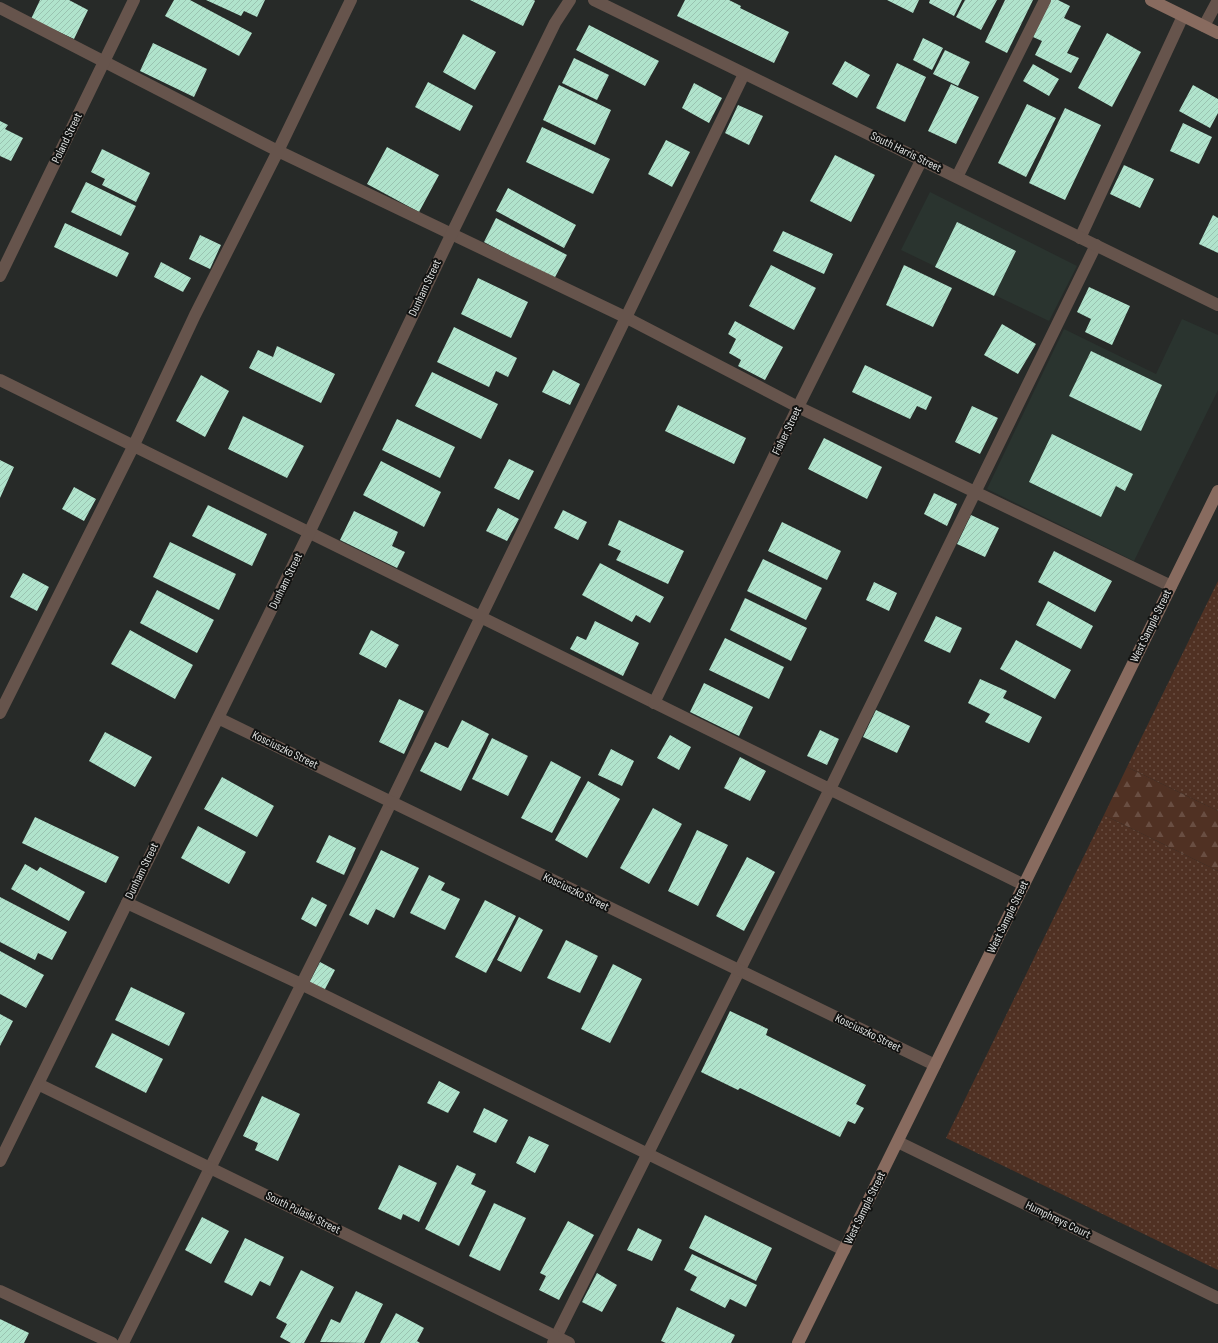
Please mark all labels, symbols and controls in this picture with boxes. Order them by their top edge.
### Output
street label: Poland Street [48,110,86,166]
street label: South Harris Street [868,128,944,176]
street label: Dunham Street [405,257,445,319]
street label: Fisher Street [769,404,805,458]
street label: Dunham Street [266,550,306,612]
street label: West Sample Street [1127,587,1175,665]
street label: Kosciuszko Street [250,728,321,773]
street label: Dunham Street [122,840,162,902]
street label: Kosciuszko Street [541,870,612,915]
street label: West Sample Street [984,878,1032,956]
street label: Kosciuszko Street [833,1011,904,1056]
street label: West Sample Street [841,1169,889,1247]
street label: South Pulaski Street [263,1188,343,1238]
street label: Humphreys Court [1023,1198,1093,1242]

